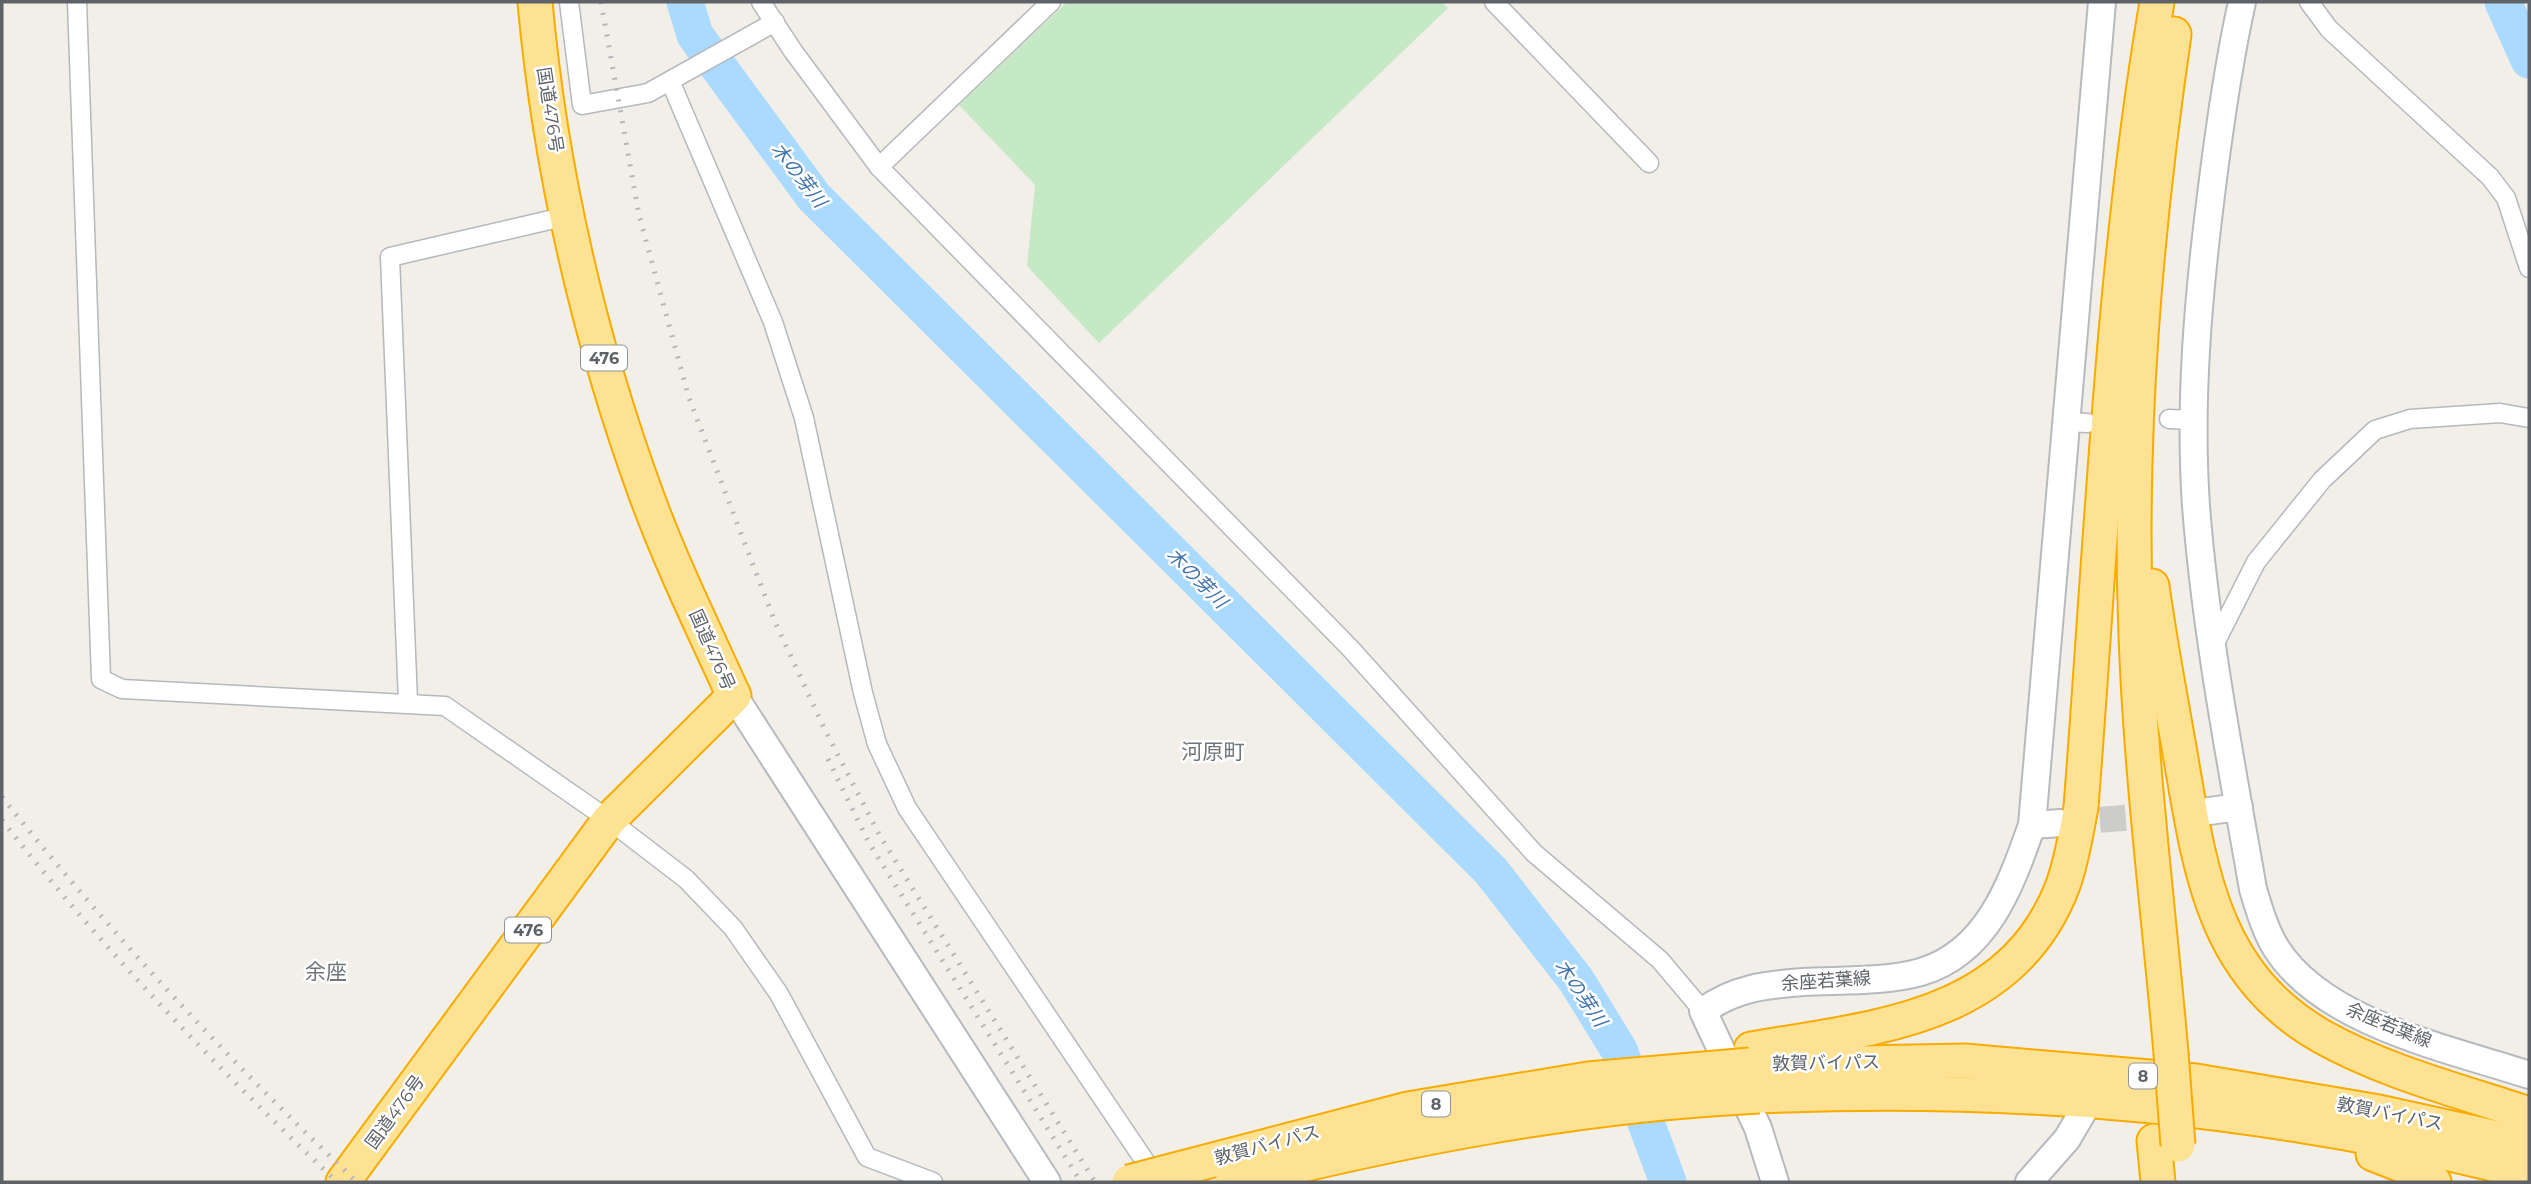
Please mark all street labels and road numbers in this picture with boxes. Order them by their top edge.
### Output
street label: 国道476号 [532,66,568,154]
road number: 476 [581,346,627,370]
street label: 国道476号 [684,606,740,694]
road number: 476 [505,918,551,942]
street label: 余座若葉線 [1780,967,1872,995]
street label: 余座若葉線 [2343,998,2435,1052]
street label: 敦賀バイパス [1772,1051,1880,1075]
road number: 8 [2129,1064,2157,1088]
street label: 国道476号 [361,1071,429,1153]
road number: 8 [1422,1092,1450,1116]
street label: 敦賀バイパス [2335,1093,2445,1135]
street label: 敦賀バイパス [1212,1120,1322,1170]

